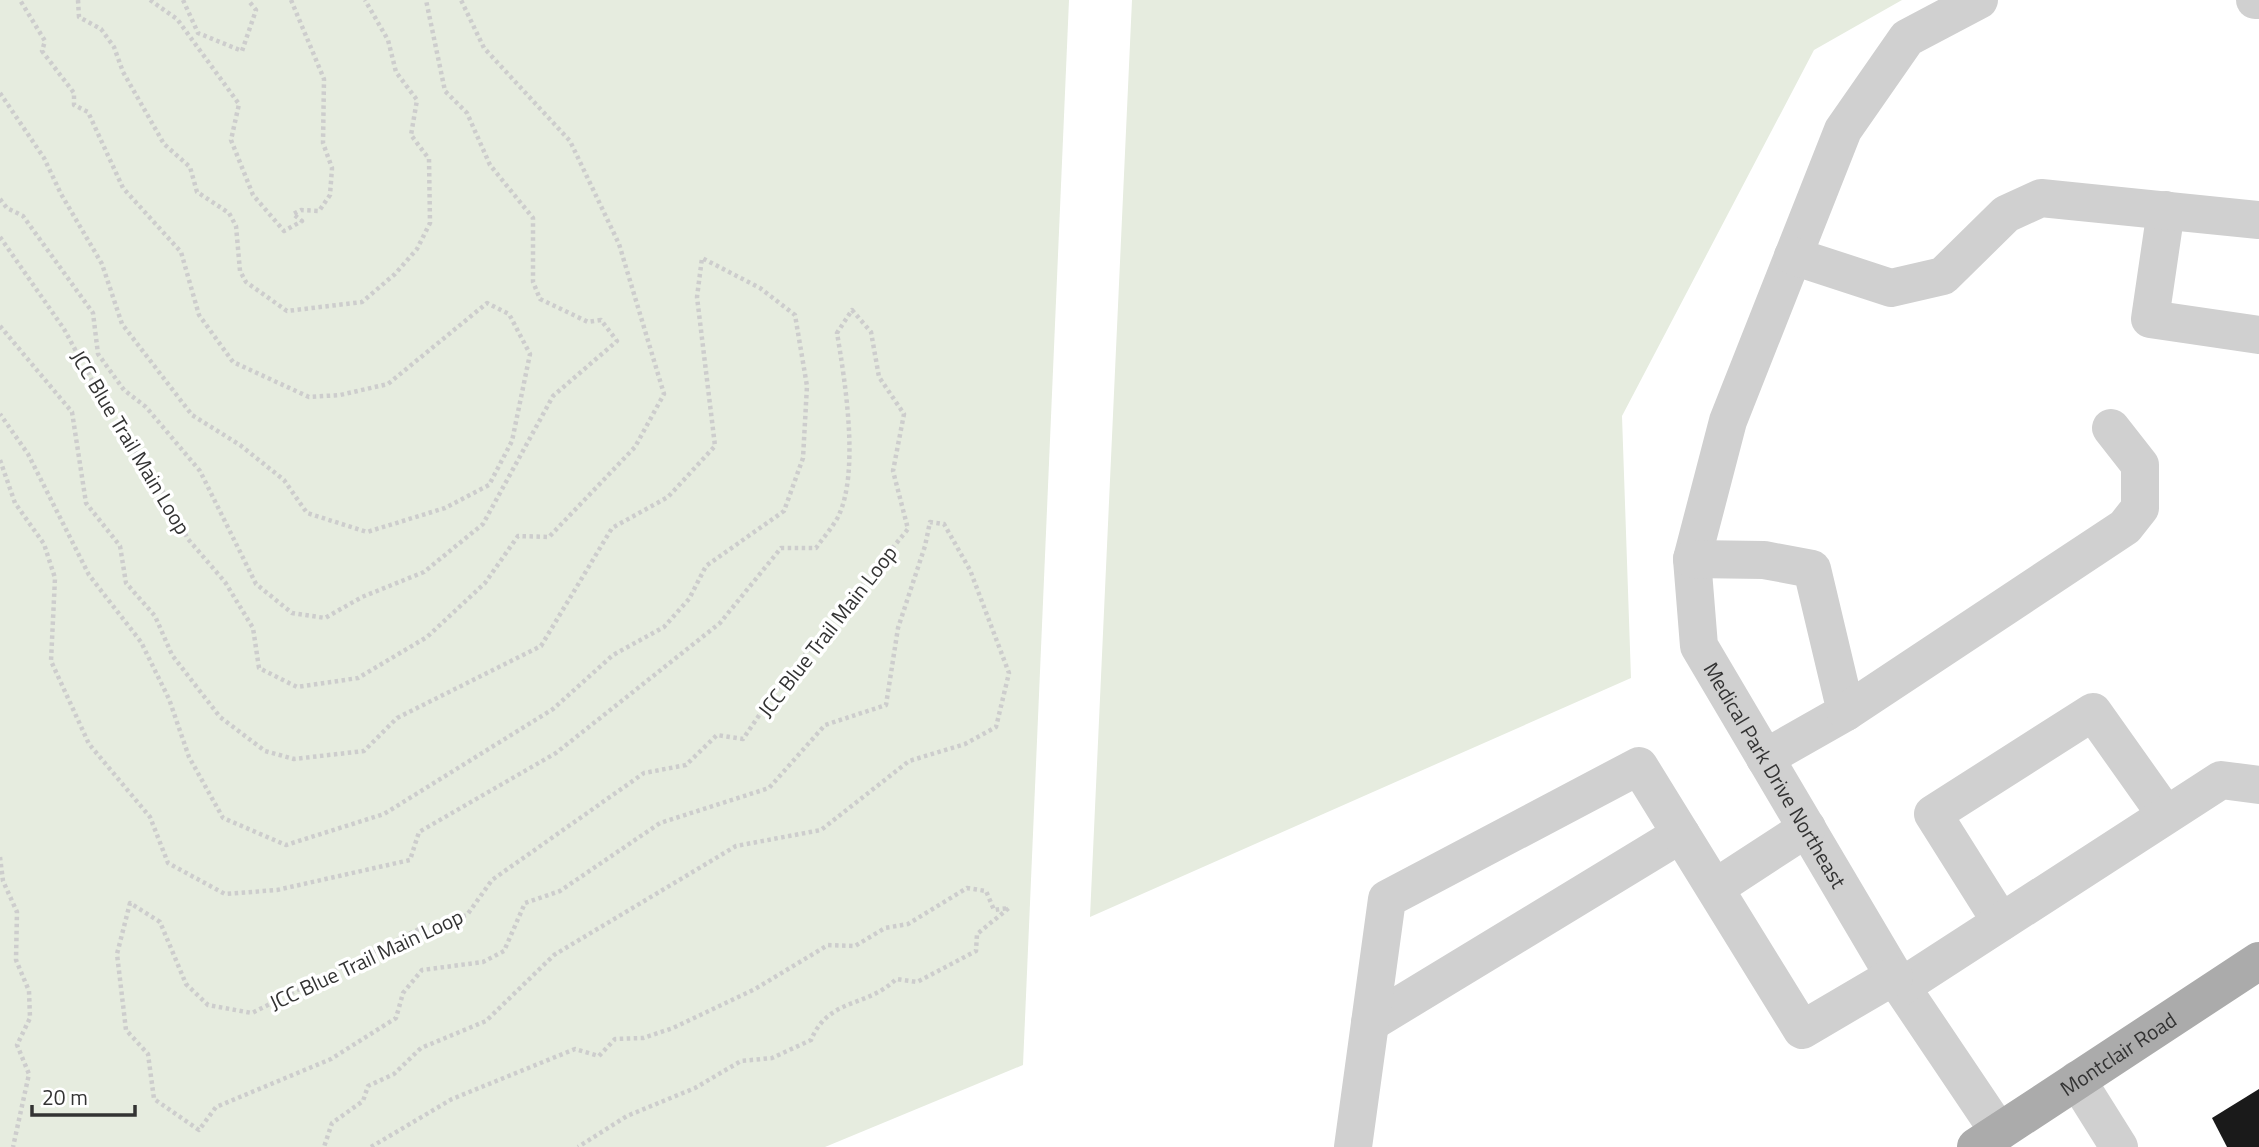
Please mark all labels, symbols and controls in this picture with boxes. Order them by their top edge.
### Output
street label: JCC Blue Trail Main Loop [63,344,199,540]
street label: JCC Blue Trail Main Loop [750,538,904,724]
street label: Medical Park Drive Northeast [1696,656,1855,895]
street label: JCC Blue Trail Main Loop [264,900,468,1018]
street label: Montclair Road [2053,1004,2183,1104]
scale bar [32,1074,135,1118]
text: 20 m [42,1081,88,1113]

